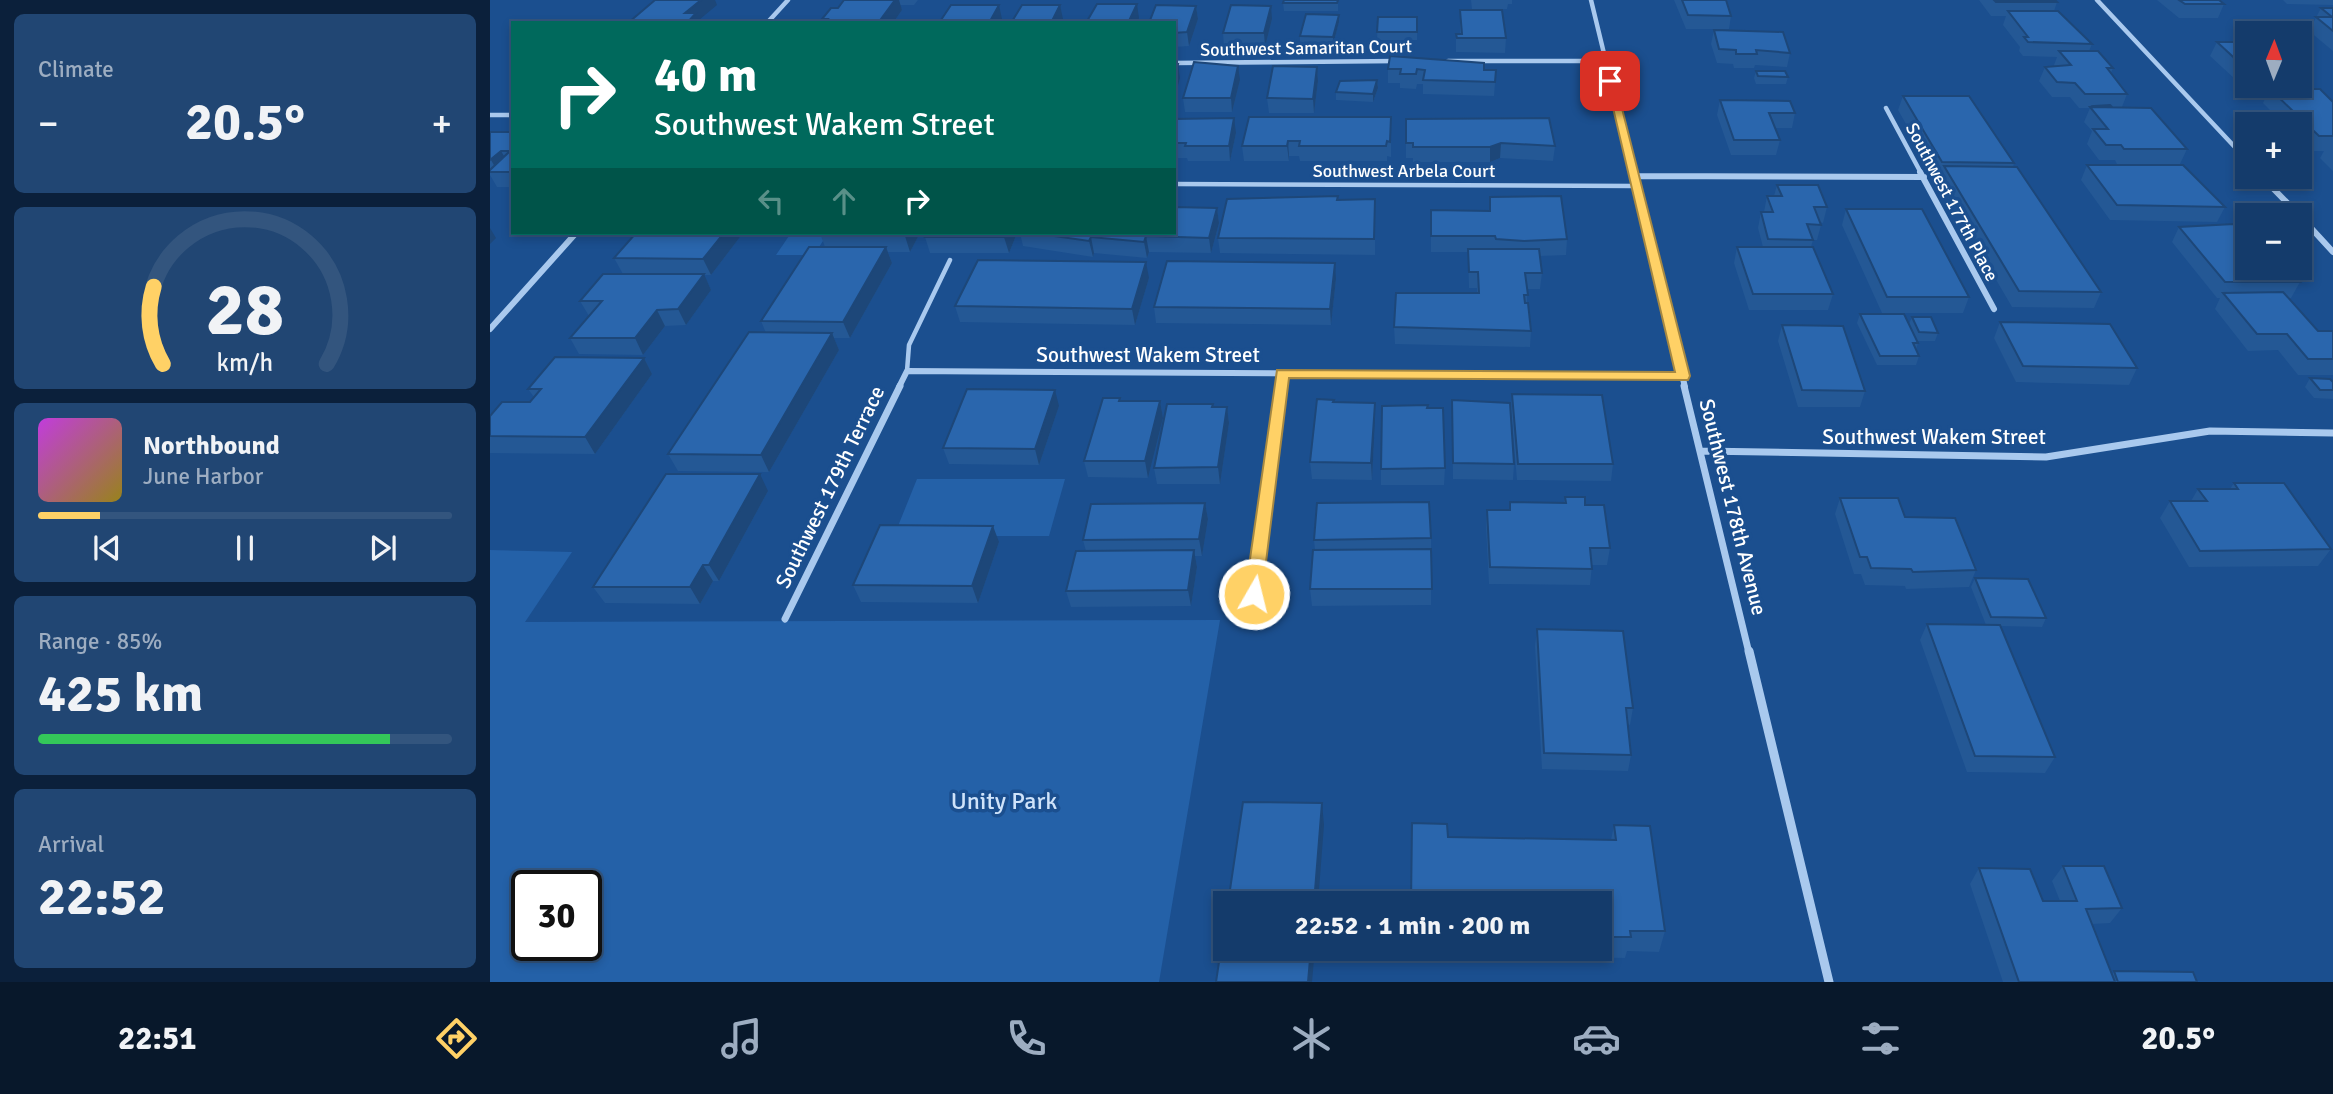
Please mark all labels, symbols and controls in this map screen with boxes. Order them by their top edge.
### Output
north arrow [2235,21,2312,98]
map controls [2235,21,2312,280]
street label: Southwest Samaritan Court [1200,35,1412,61]
text: 40 m [654,45,757,105]
icon: right [539,49,630,140]
pin [1580,51,1640,111]
text: Climate [38,55,114,84]
icon: arrive [1591,62,1629,100]
text: 20.5° [185,90,305,154]
text: − [38,100,59,147]
text: + [431,100,452,147]
text: Southwest Wakem Street [654,105,995,144]
button: + [2235,112,2312,189]
street label: Southwest 177th Place [1901,119,2003,285]
street label: Southwest Arbela Court [1313,160,1495,182]
icon: left [752,182,790,220]
icon: ahead [825,182,863,220]
icon: right [898,182,936,220]
button: − [2235,203,2312,280]
text: 28 [206,266,284,355]
street label: Southwest Wakem Street [1036,342,1260,368]
text: km/h [217,347,273,378]
street label: Southwest 179th Terrace [770,382,890,592]
street label: Southwest 178th Avenue [1694,396,1772,618]
street label: Southwest Wakem Street [1822,424,2046,450]
text: Northbound [143,430,280,462]
text: June Harbor [143,462,263,491]
icon: previous [88,529,126,567]
icon: pause [226,529,264,567]
icon: next [364,529,402,567]
position arrow [1217,557,1291,631]
text: Range · 85% [38,627,162,656]
text: 425 km [38,662,203,726]
park label: Unity Park [951,786,1057,816]
text: Arrival [38,830,104,859]
text: 22:52 [38,865,166,929]
speed limit sign: 30 [511,870,602,961]
text: 22:52 · 1 min · 200 m [1295,910,1530,942]
icon: directions [432,1014,481,1063]
icon: music [717,1014,766,1063]
icon: phone [1002,1014,1051,1063]
icon: climate [1287,1014,1336,1063]
icon: car [1572,1014,1621,1063]
icon: filters [1856,1014,1905,1063]
text: 22:51 [118,1019,196,1058]
text: 20.5° [2141,1019,2215,1058]

